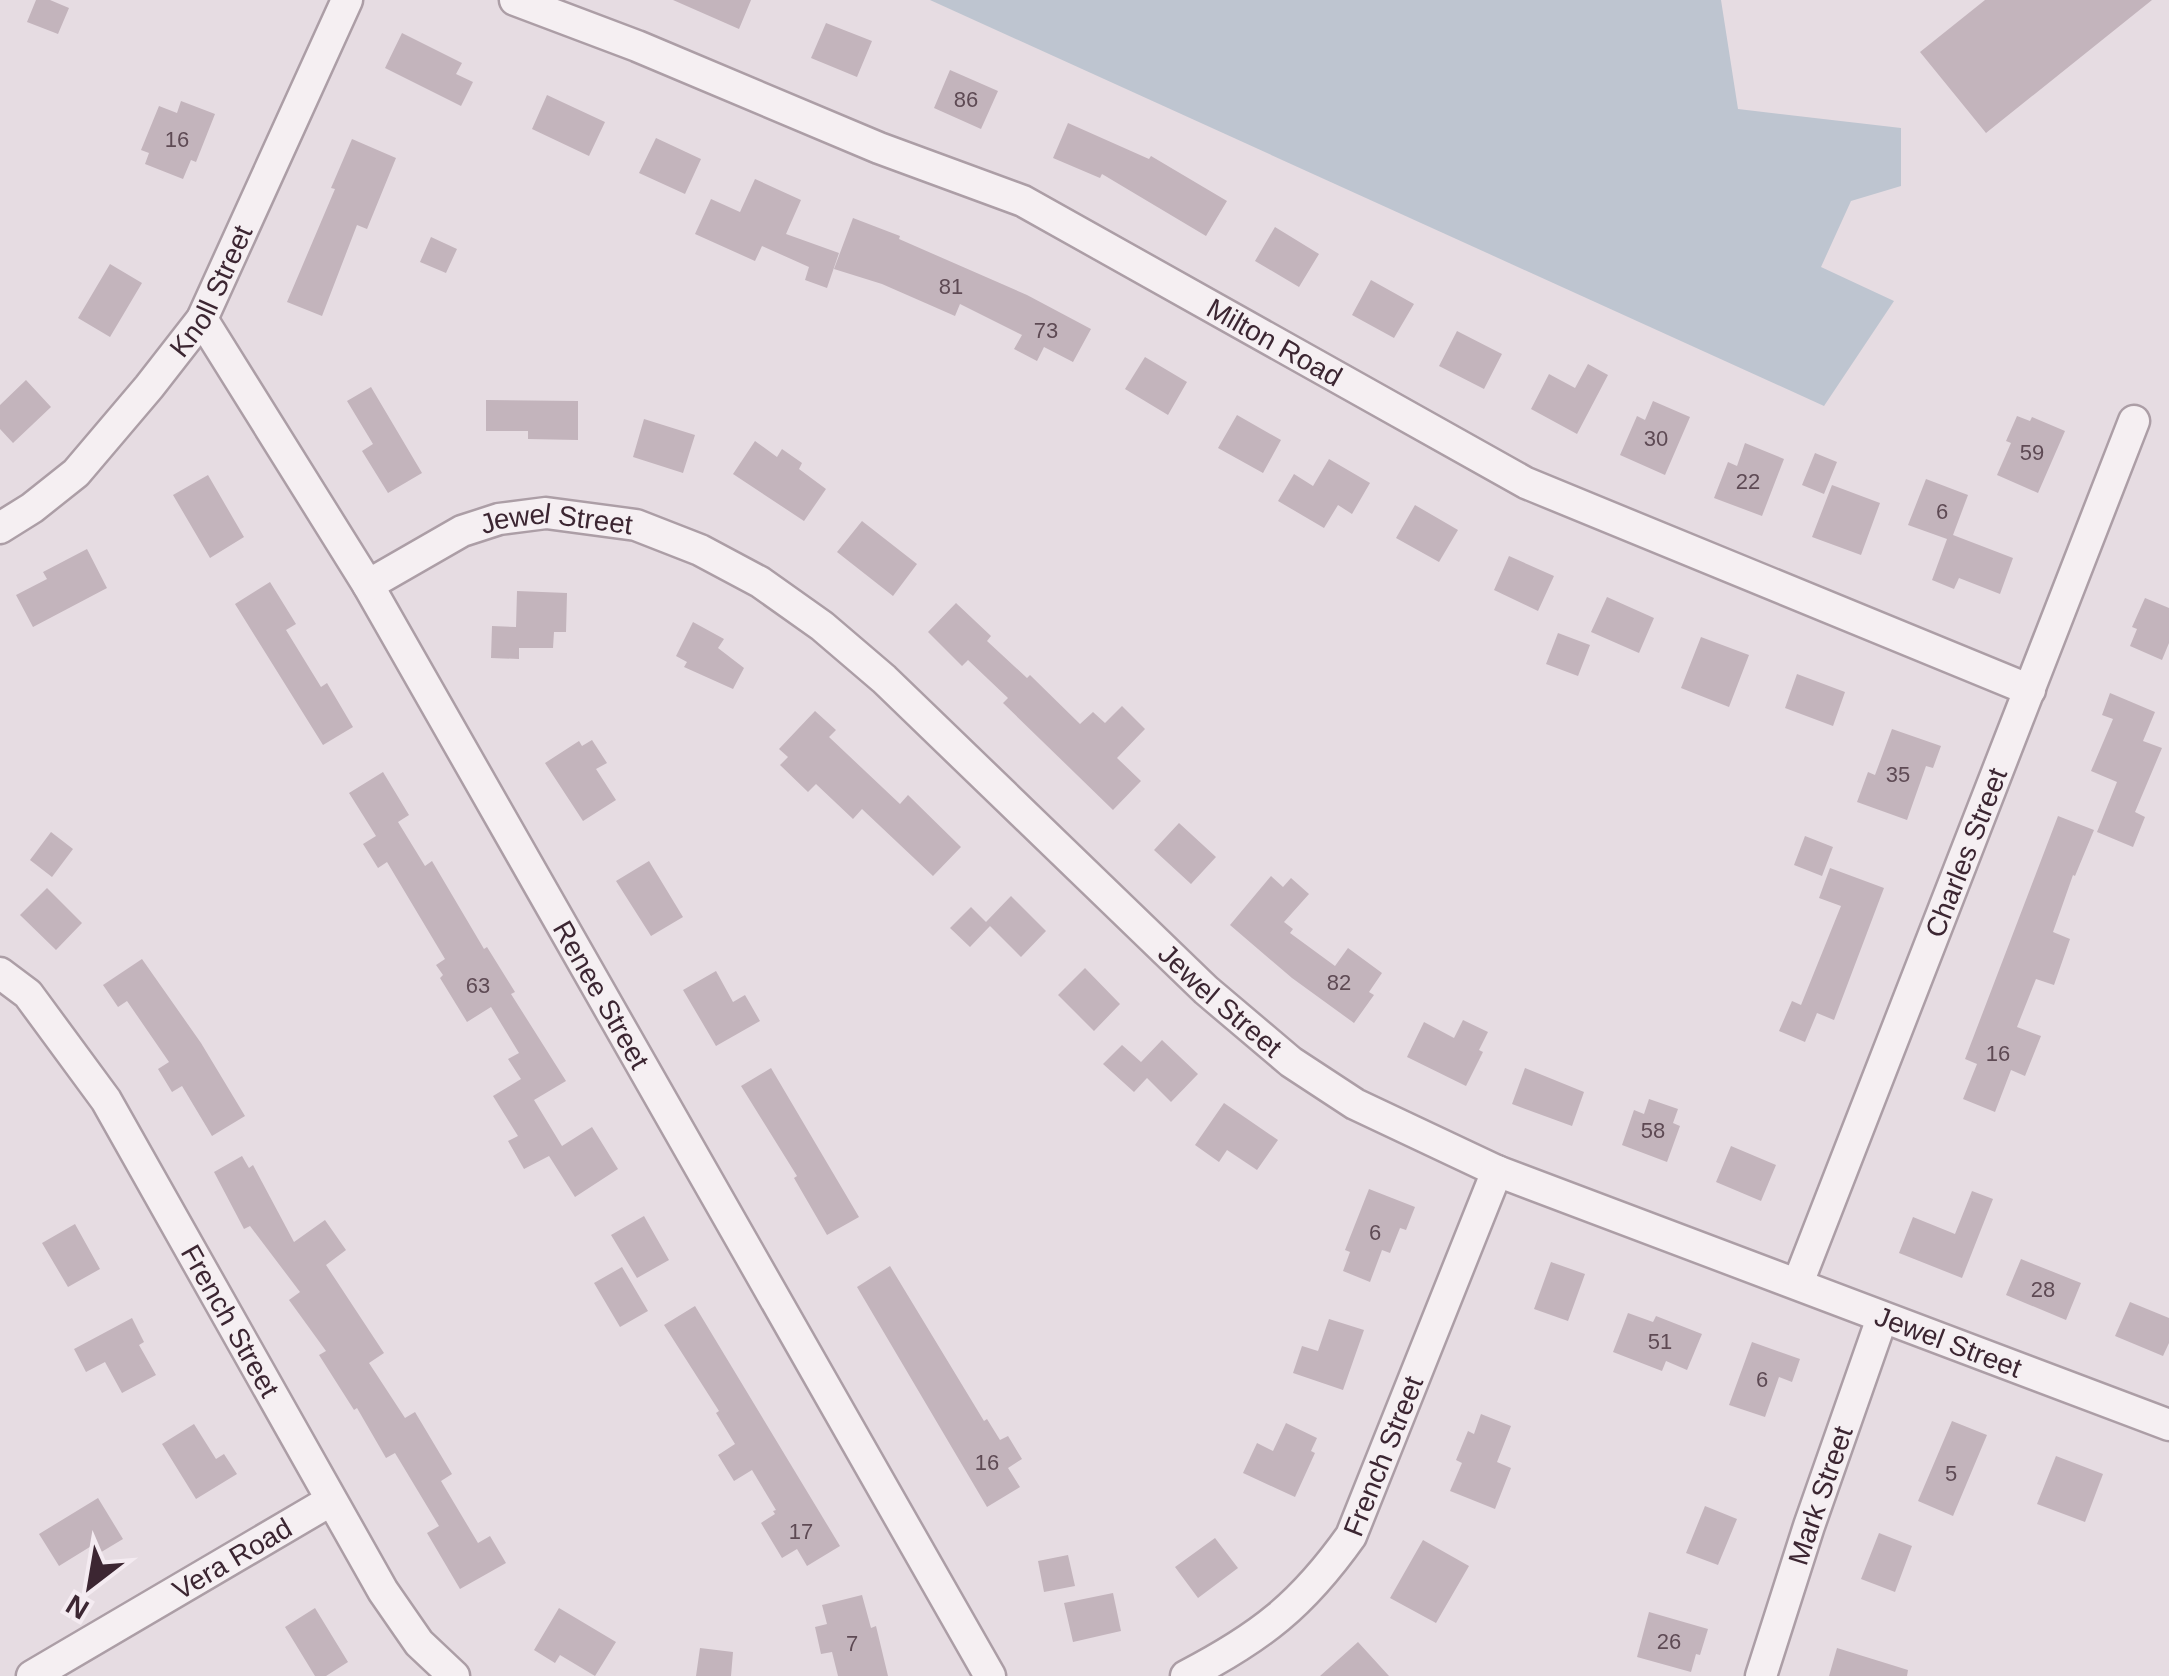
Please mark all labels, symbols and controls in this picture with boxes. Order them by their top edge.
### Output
house number: 86 [954,87,978,112]
house number: 16 [165,127,189,152]
street label: Knoll Street [163,220,259,363]
house number: 81 [939,274,963,299]
street label: Milton Road [1202,292,1347,393]
house number: 73 [1034,318,1058,343]
house number: 30 [1644,426,1668,451]
house number: 59 [2020,440,2044,465]
house number: 22 [1736,469,1760,494]
street label: Jewel Street [476,498,635,540]
house number: 6 [1936,499,1948,524]
house number: 35 [1886,762,1910,787]
street label: Charles Street [1919,763,2013,942]
street label: Renee Street [547,915,656,1074]
street label: Jewel Street [1152,938,1288,1064]
house number: 82 [1327,970,1351,995]
house number: 63 [466,973,490,998]
house number: 16 [1986,1041,2010,1066]
house number: 58 [1641,1118,1665,1143]
house number: 6 [1369,1220,1381,1245]
street label: French Street [175,1239,285,1403]
house number: 28 [2031,1277,2055,1302]
street label: Jewel Street [1871,1300,2026,1384]
house number: 51 [1648,1329,1672,1354]
house number: 6 [1756,1367,1768,1392]
street label: French Street [1338,1372,1429,1541]
street label: Mark Street [1783,1422,1859,1569]
house number: 16 [975,1450,999,1475]
house number: 5 [1945,1461,1957,1486]
street label: Vera Road [167,1512,297,1606]
house number: 17 [789,1519,813,1544]
north arrow [40,1536,140,1636]
text: N [61,1589,94,1625]
house number: 26 [1657,1629,1681,1654]
house number: 7 [846,1631,858,1656]

